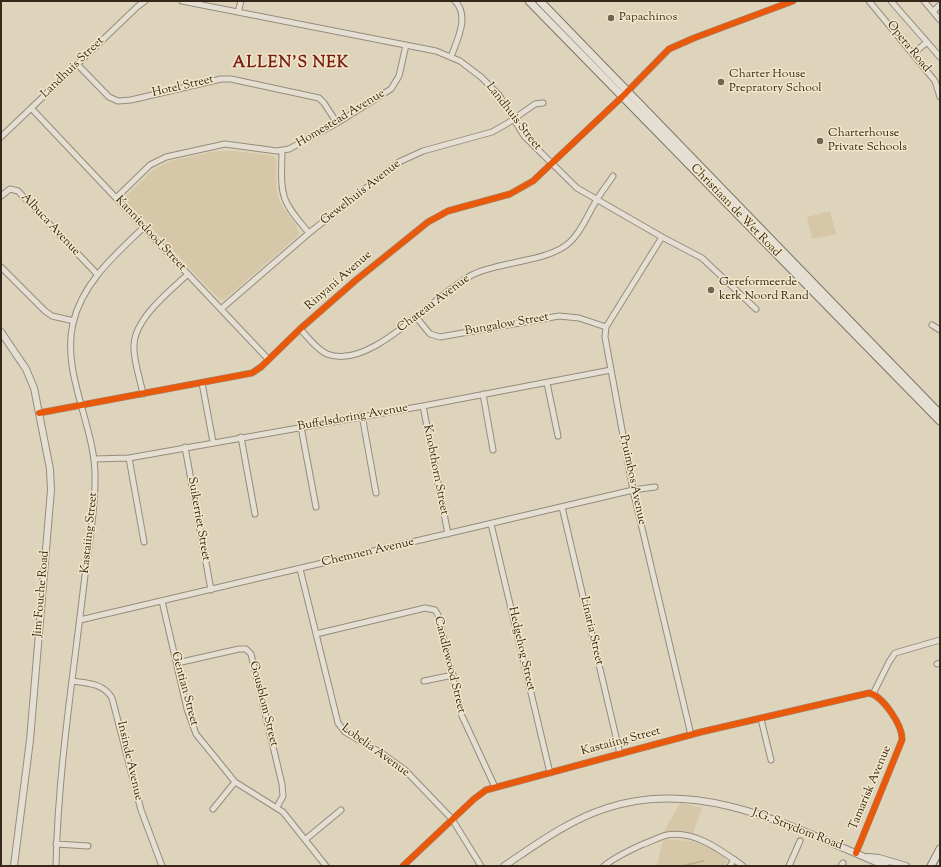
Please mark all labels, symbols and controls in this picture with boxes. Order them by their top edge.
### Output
place label: Papachinos [619,11,677,25]
marker: Papachinos [606,13,616,23]
street label: Opera Road [883,18,933,76]
street label: Landhuis Street [38,34,108,102]
district label: ALLEN'S NEK [233,54,349,74]
place label: Charter House Prepratory School [729,68,822,96]
street label: Hotel Street [151,73,215,101]
marker: Charter House Prepratory School [716,77,726,87]
street label: Landhuis Street [482,80,544,154]
street label: Homestead Avenue [294,87,388,151]
place label: Charterhouse Private Schools [828,127,907,155]
marker: Charterhouse Private Schools [815,136,825,146]
street label: Gewelhuis Avenue [318,157,404,229]
street label: Christiaan de Wet Road [687,162,783,260]
street label: Albuca Avenue [17,191,83,259]
street label: Kanniedood Street [112,193,188,275]
street label: Rinyani Avenue [303,248,375,314]
street label: Chateau Avenue [395,272,473,336]
place label: Gereformeerde kerk Noord Rand [719,276,809,304]
marker: Gereformeerde kerk Noord Rand [706,285,716,295]
street label: Bungalow Street [464,311,550,339]
street label: Buffelsdoring Avenue [297,401,409,435]
street label: Knobthorn Street [419,424,451,516]
street label: Pruimbos Avenue [615,434,649,526]
street label: Suikerriet Street [184,476,212,562]
street label: Kastaiing Street [79,492,101,574]
street label: Chemnen Avenue [320,535,416,571]
street label: Jim Fouche Road [31,550,53,638]
street label: Linaria Street [576,595,606,667]
street label: Hedgehog Street [504,606,538,692]
street label: Candlewood Street [430,615,468,715]
street label: Gentian Street [167,650,201,728]
street label: Gousblom Street [245,660,281,748]
street label: Insinde Avenue [113,720,145,802]
street label: Lobelia Avenue [338,721,412,781]
street label: Kastaiing Street [580,724,662,760]
street label: Tamarisk Avenue [847,744,895,832]
street label: J.G. Strydom Road [750,806,844,854]

